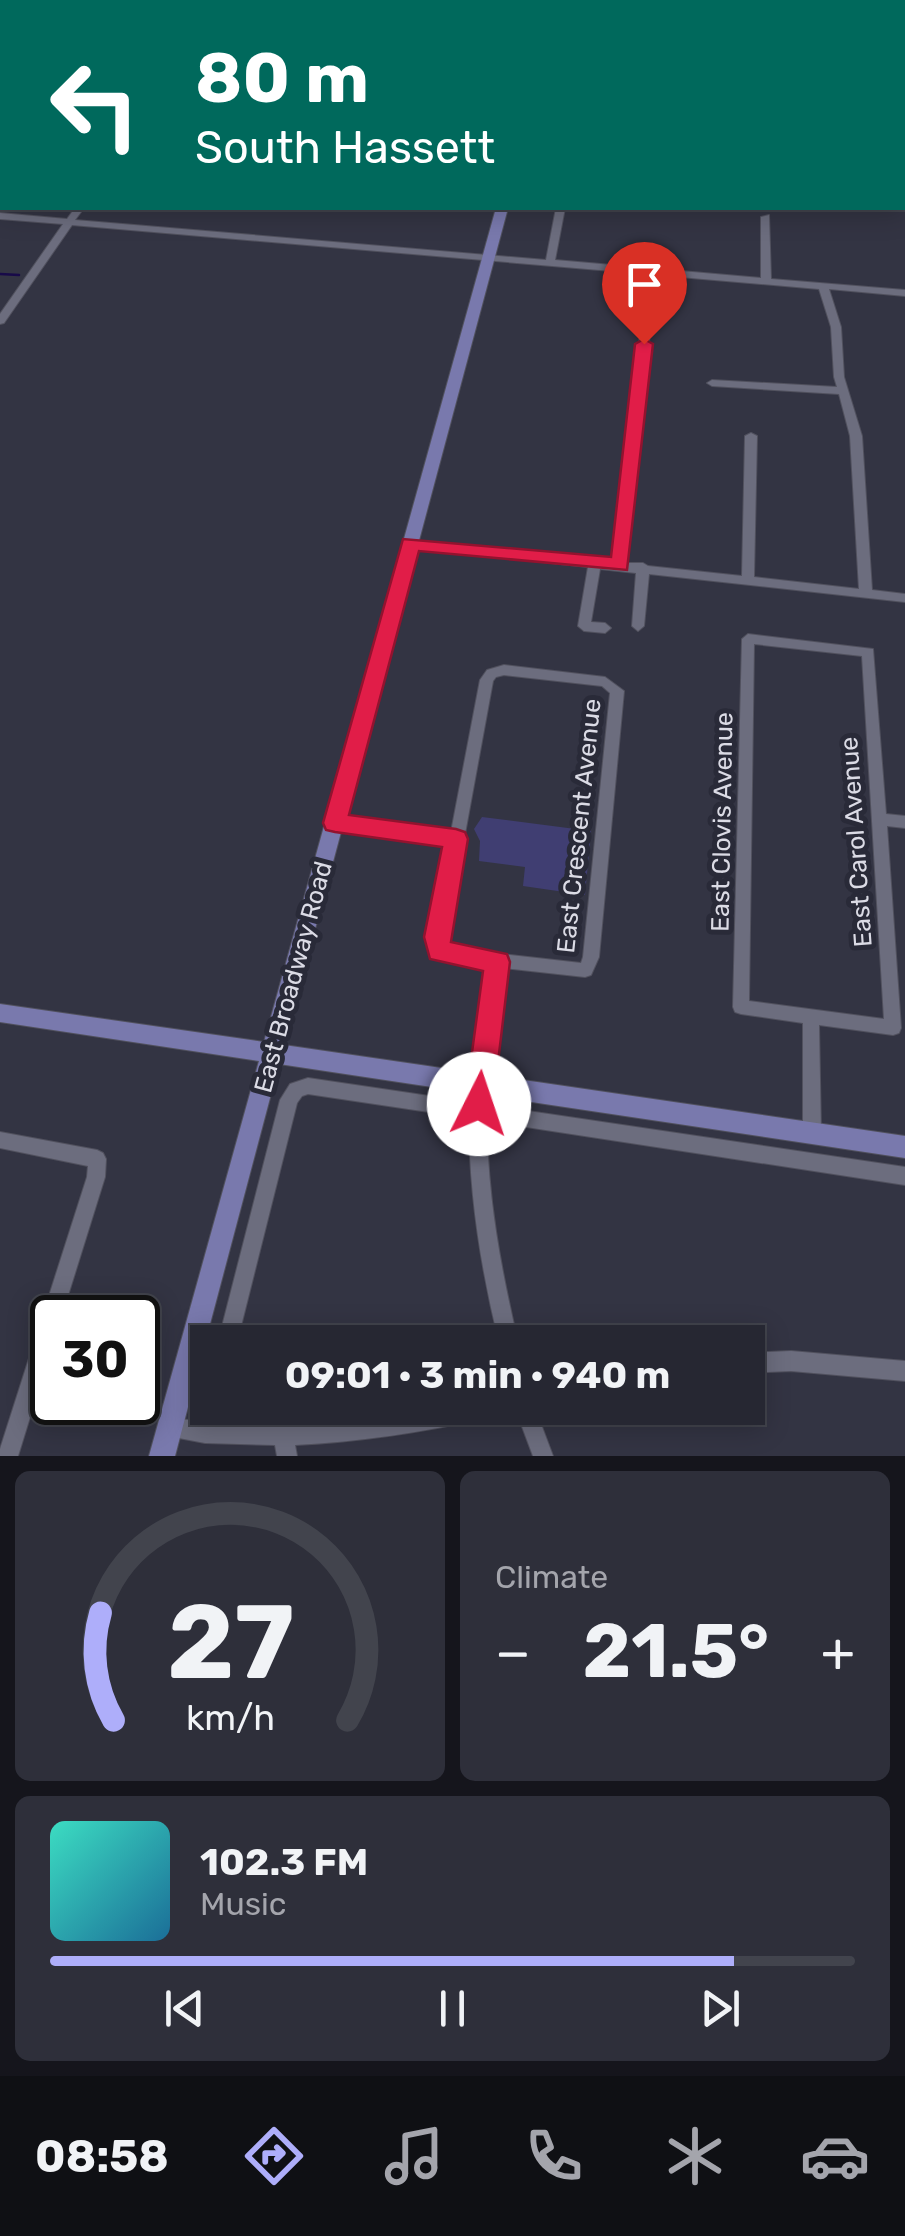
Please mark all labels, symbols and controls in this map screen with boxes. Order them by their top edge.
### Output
text: 80 m [195,37,369,120]
icon: left [30,40,160,170]
text: South Hassett [195,121,495,174]
pin [602,242,687,345]
icon: arrive [617,257,672,312]
street label: East Crescent Avenue [551,697,607,955]
street label: East Clovis Avenue [706,712,738,932]
street label: East Carol Avenue [834,736,878,948]
street label: East Broadway Road [248,858,338,1096]
position arrow [427,1052,531,1156]
speed limit sign: 30 [30,1295,160,1425]
text: 09:01 · 3 min · 940 m [285,1352,670,1398]
text: Climate [495,1558,608,1596]
text: 27 [166,1581,294,1704]
text: 21.5° [582,1607,769,1696]
text: − [495,1620,531,1685]
text: + [821,1620,855,1685]
text: km/h [185,1697,275,1739]
text: 102.3 FM [200,1839,368,1885]
text: Music [200,1885,286,1923]
icon: previous [157,1981,212,2036]
icon: pause [425,1981,480,2036]
icon: next [693,1981,748,2036]
icon: directions [239,2121,309,2191]
icon: music [379,2121,449,2191]
icon: phone [519,2121,589,2191]
icon: climate [660,2121,730,2191]
icon: car [800,2121,870,2191]
text: 08:58 [35,2130,169,2183]

